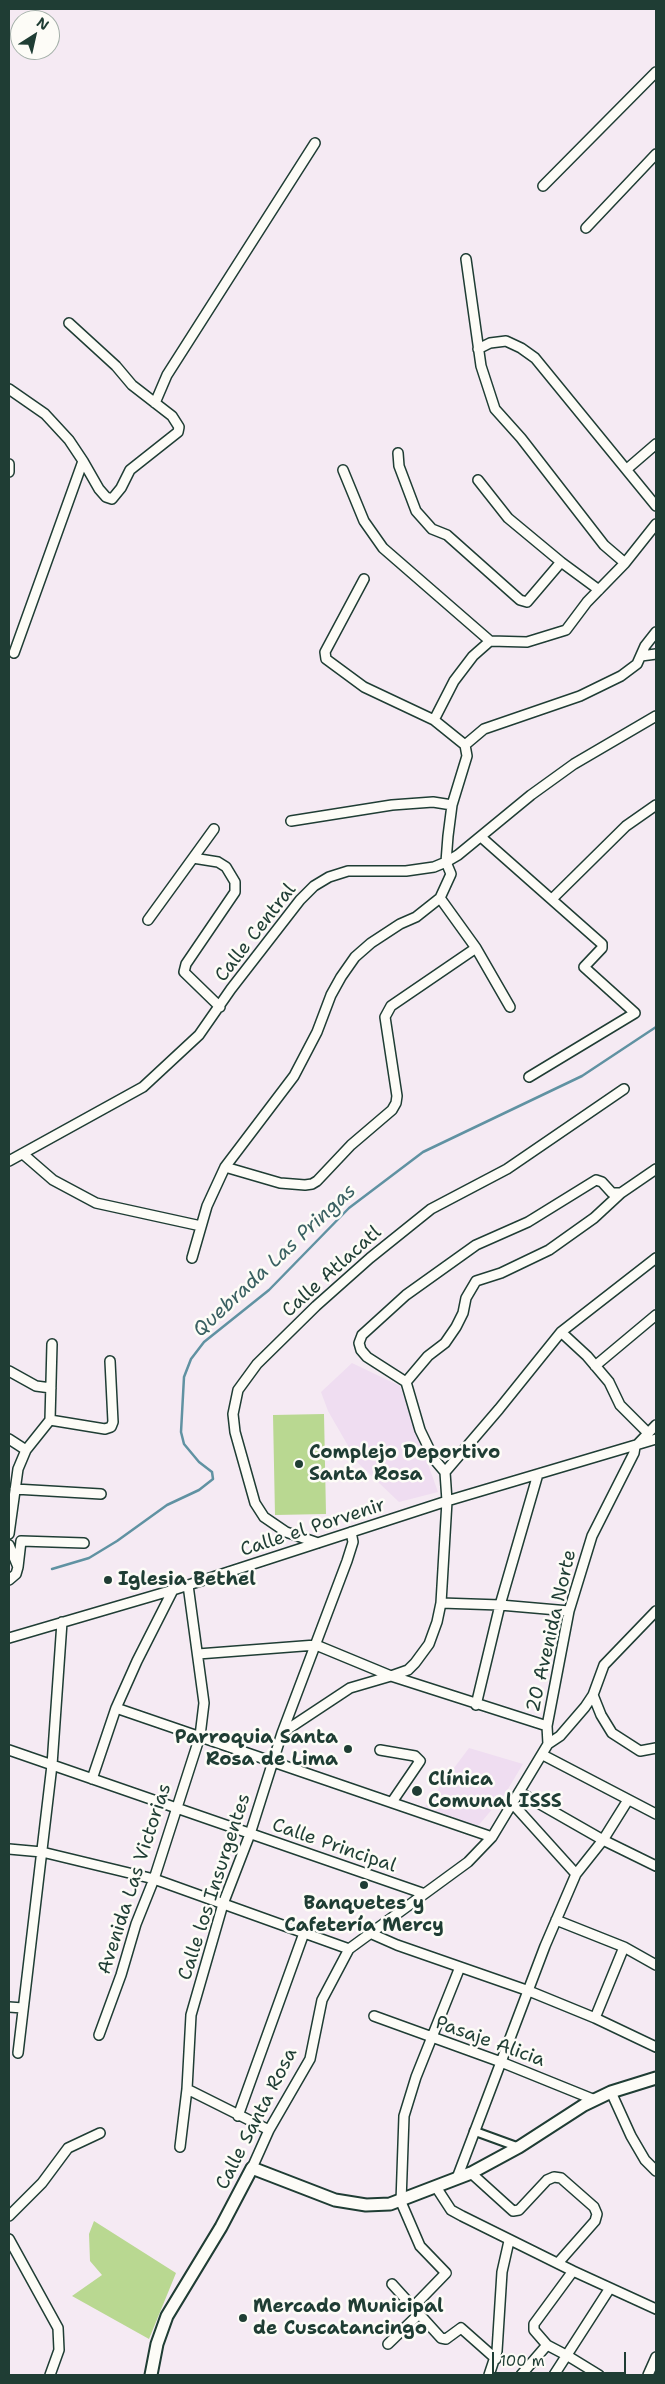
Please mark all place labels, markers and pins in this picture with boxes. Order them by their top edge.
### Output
place label: Complejo Deportivo Santa Rosa [309,1442,500,1486]
marker: Complejo Deportivo Santa Rosa [293,1458,305,1470]
place label: Iglesia Bethel [118,1569,256,1591]
marker: Iglesia Bethel [102,1574,114,1586]
place label: Parroquia Santa Rosa de Lima [175,1727,338,1771]
marker: Parroquia Santa Rosa de Lima [342,1743,354,1755]
place label: Clínica Comunal ISSS [428,1769,562,1813]
marker: Clínica Comunal ISSS [410,1784,424,1798]
marker: Banquetes y Cafetería Mercy [358,1879,370,1891]
place label: Banquetes y Cafetería Mercy [284,1893,444,1937]
place label: Mercado Municipal de Cuscatancingo [253,2296,444,2340]
marker: Mercado Municipal de Cuscatancingo [237,2312,249,2324]

